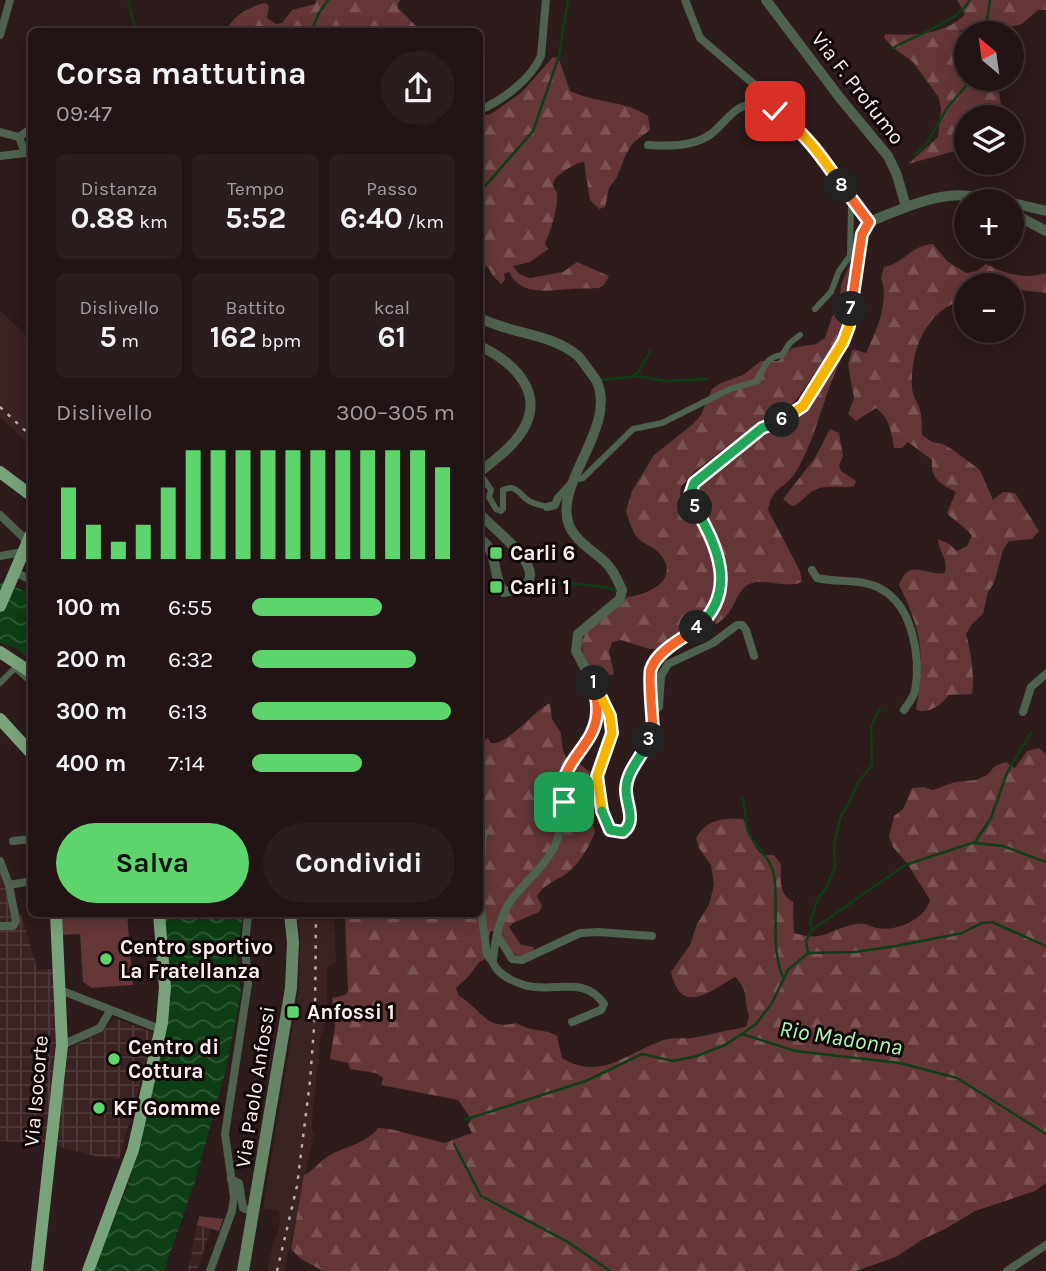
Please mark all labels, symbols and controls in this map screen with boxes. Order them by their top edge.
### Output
north arrow [954,21,1024,91]
map controls [954,21,1024,343]
street label: Via F. Profumo [807,27,909,149]
button: share [381,51,455,125]
text: Corsa mattutina [56,55,307,92]
pin [745,81,805,141]
icon: check [756,92,794,130]
text: 09:47 [56,100,112,127]
button: layers [954,105,1024,175]
pin: 8 [824,168,860,204]
text: 8 [835,174,848,196]
text: Distanza [81,178,158,200]
text: Tempo [227,178,284,200]
text: Passo [366,178,418,200]
button: + [954,189,1024,259]
text: 0.88 [71,200,135,236]
text: 5:52 [225,200,286,236]
text: 6:40 [340,200,403,236]
text: km [135,211,168,233]
text: /km [403,211,444,233]
button: − [954,273,1024,343]
pin: 7 [834,292,868,326]
text: Dislivello [79,297,159,319]
text: Battito [226,297,285,319]
text: kcal [374,297,410,319]
text: 7 [846,297,855,319]
text: 5 [99,319,117,355]
text: 162 [210,319,257,355]
text: 61 [377,319,406,355]
text: m [117,330,139,352]
text: bpm [257,330,301,352]
text: Dislivello [56,399,152,426]
text: 300–305 m [336,399,455,426]
pin: 6 [764,402,800,438]
text: 6 [776,408,787,430]
pin: 5 [678,490,712,524]
text: 5 [689,495,700,517]
place label: Carli 6 [510,541,575,565]
marker: Carli 6 [488,545,504,561]
place label: Carli 1 [510,575,570,599]
marker: Carli 1 [488,579,504,595]
text: 100 m [56,594,121,621]
text: 6:55 [168,594,212,621]
pin: 4 [680,610,714,646]
text: 4 [691,616,702,638]
text: 200 m [56,646,127,673]
text: 6:32 [168,646,213,673]
pin: 1 [576,666,612,700]
text: 1 [590,671,597,693]
text: 300 m [56,698,127,725]
text: 6:13 [168,698,208,725]
pin: 3 [632,722,666,758]
text: 3 [643,728,654,750]
text: 400 m [56,750,126,777]
text: 7:14 [168,750,205,777]
pin [534,772,594,832]
icon: arrive [545,783,583,821]
button: Salva [56,823,249,903]
button: Condividi [263,823,455,903]
place label: Centro sportivo La Fratellanza [120,935,273,983]
marker: Centro sportivo La Fratellanza [98,951,114,967]
place label: Anfossi 1 [307,1000,395,1024]
street label: Via Paolo Anfossi [230,1004,280,1170]
marker: Anfossi 1 [285,1004,301,1020]
water label: Rio Madonna [777,1015,905,1061]
street label: Via Isocorte [19,1034,53,1148]
place label: Centro di Cottura [128,1035,219,1083]
marker: Centro di Cottura [106,1051,122,1067]
place label: KF Gomme [113,1096,221,1120]
marker: KF Gomme [91,1100,107,1116]

